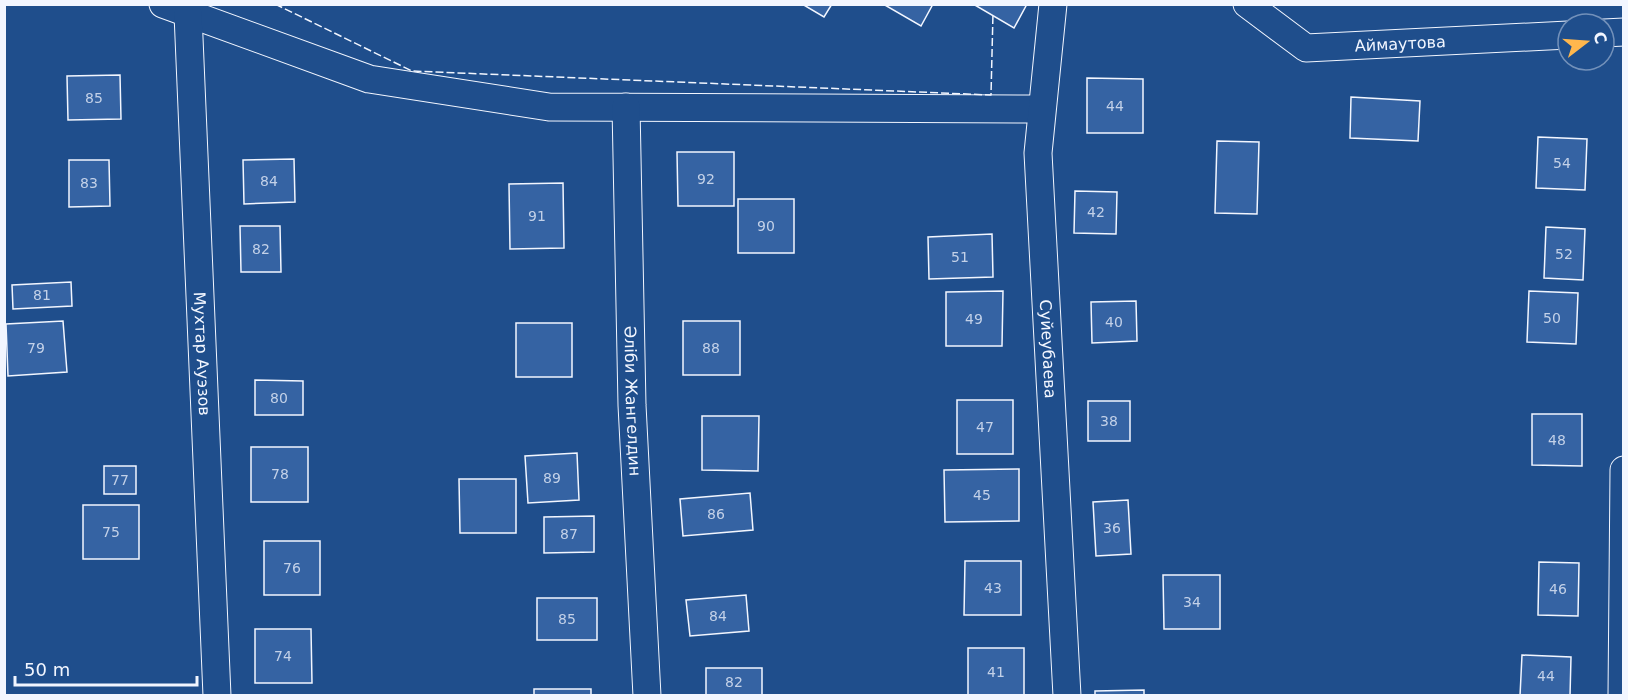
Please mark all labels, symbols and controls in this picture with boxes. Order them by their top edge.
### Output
north arrow [1556,12,1616,72]
text: С [1589,29,1611,46]
street label: Аймаутова [1354,32,1446,55]
house number: 85 [85,90,103,106]
house number: 44 [1106,98,1124,114]
house number: 54 [1553,155,1571,171]
house number: 92 [697,171,715,187]
house number: 84 [260,173,278,189]
house number: 83 [80,175,98,191]
house number: 42 [1087,204,1105,220]
house number: 91 [528,208,546,224]
house number: 90 [757,218,775,234]
house number: 82 [252,241,270,257]
house number: 52 [1555,246,1573,262]
house number: 51 [951,249,969,265]
house number: 81 [33,287,51,303]
street label: Мухтар Ауэзов [190,291,215,416]
street label: Суйеубаева [1036,299,1061,399]
house number: 50 [1543,310,1561,326]
house number: 49 [965,311,983,327]
house number: 40 [1105,314,1123,330]
street label: Әліби Жангелдин [621,325,645,477]
house number: 79 [27,340,45,356]
house number: 88 [702,340,720,356]
house number: 80 [270,390,288,406]
house number: 38 [1100,413,1118,429]
house number: 47 [976,419,994,435]
house number: 48 [1548,432,1566,448]
house number: 78 [271,466,289,482]
house number: 89 [543,470,561,486]
house number: 77 [111,472,129,488]
house number: 45 [973,487,991,503]
house number: 86 [707,506,725,522]
house number: 36 [1103,520,1121,536]
house number: 75 [102,524,120,540]
house number: 87 [560,526,578,542]
house number: 76 [283,560,301,576]
house number: 43 [984,580,1002,596]
house number: 46 [1549,581,1567,597]
house number: 34 [1183,594,1201,610]
house number: 84 [709,608,727,624]
house number: 85 [558,611,576,627]
house number: 74 [274,648,292,664]
scale bar [15,649,196,687]
text: 50 m [24,659,70,680]
house number: 41 [987,664,1005,680]
house number: 44 [1537,668,1555,684]
house number: 82 [725,674,743,690]

